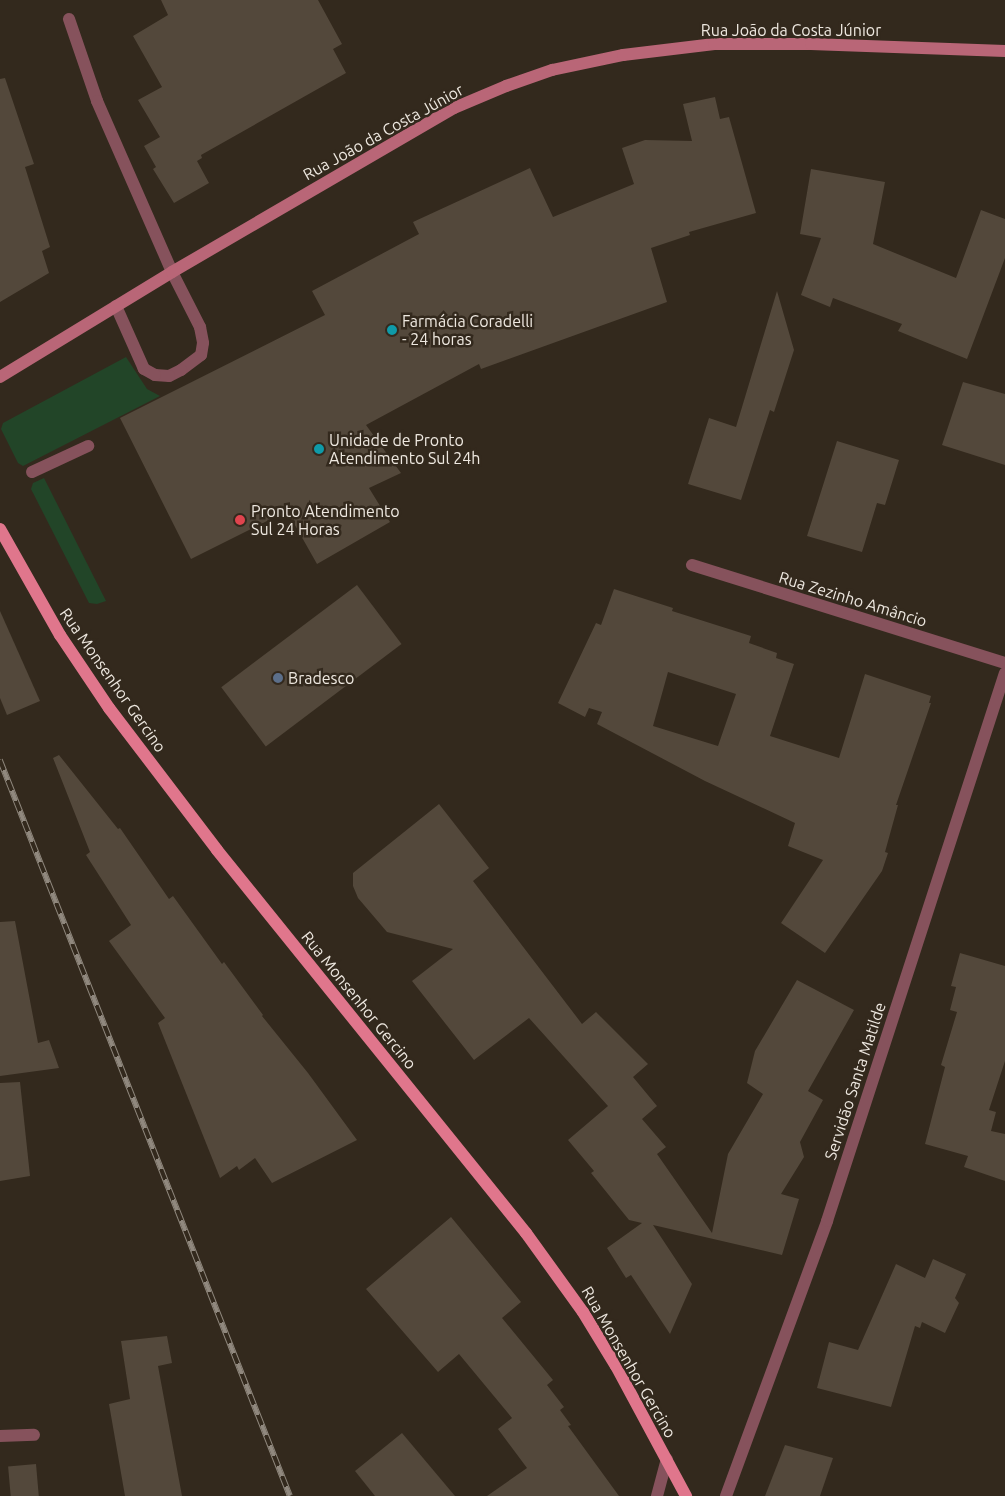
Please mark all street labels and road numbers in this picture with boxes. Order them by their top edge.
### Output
street label: Rua João da Costa Júnior [701,20,881,40]
street label: Rua João da Costa Júnior [299,80,467,184]
street label: Rua Zezinho Amâncio [777,567,929,631]
street label: Rua Monsenhor Gercino [56,604,170,756]
street label: Rua Monsenhor Gercino [297,927,421,1073]
street label: Servidão Santa Matilde [820,1000,890,1162]
street label: Rua Monsenhor Gercino [578,1283,680,1441]

